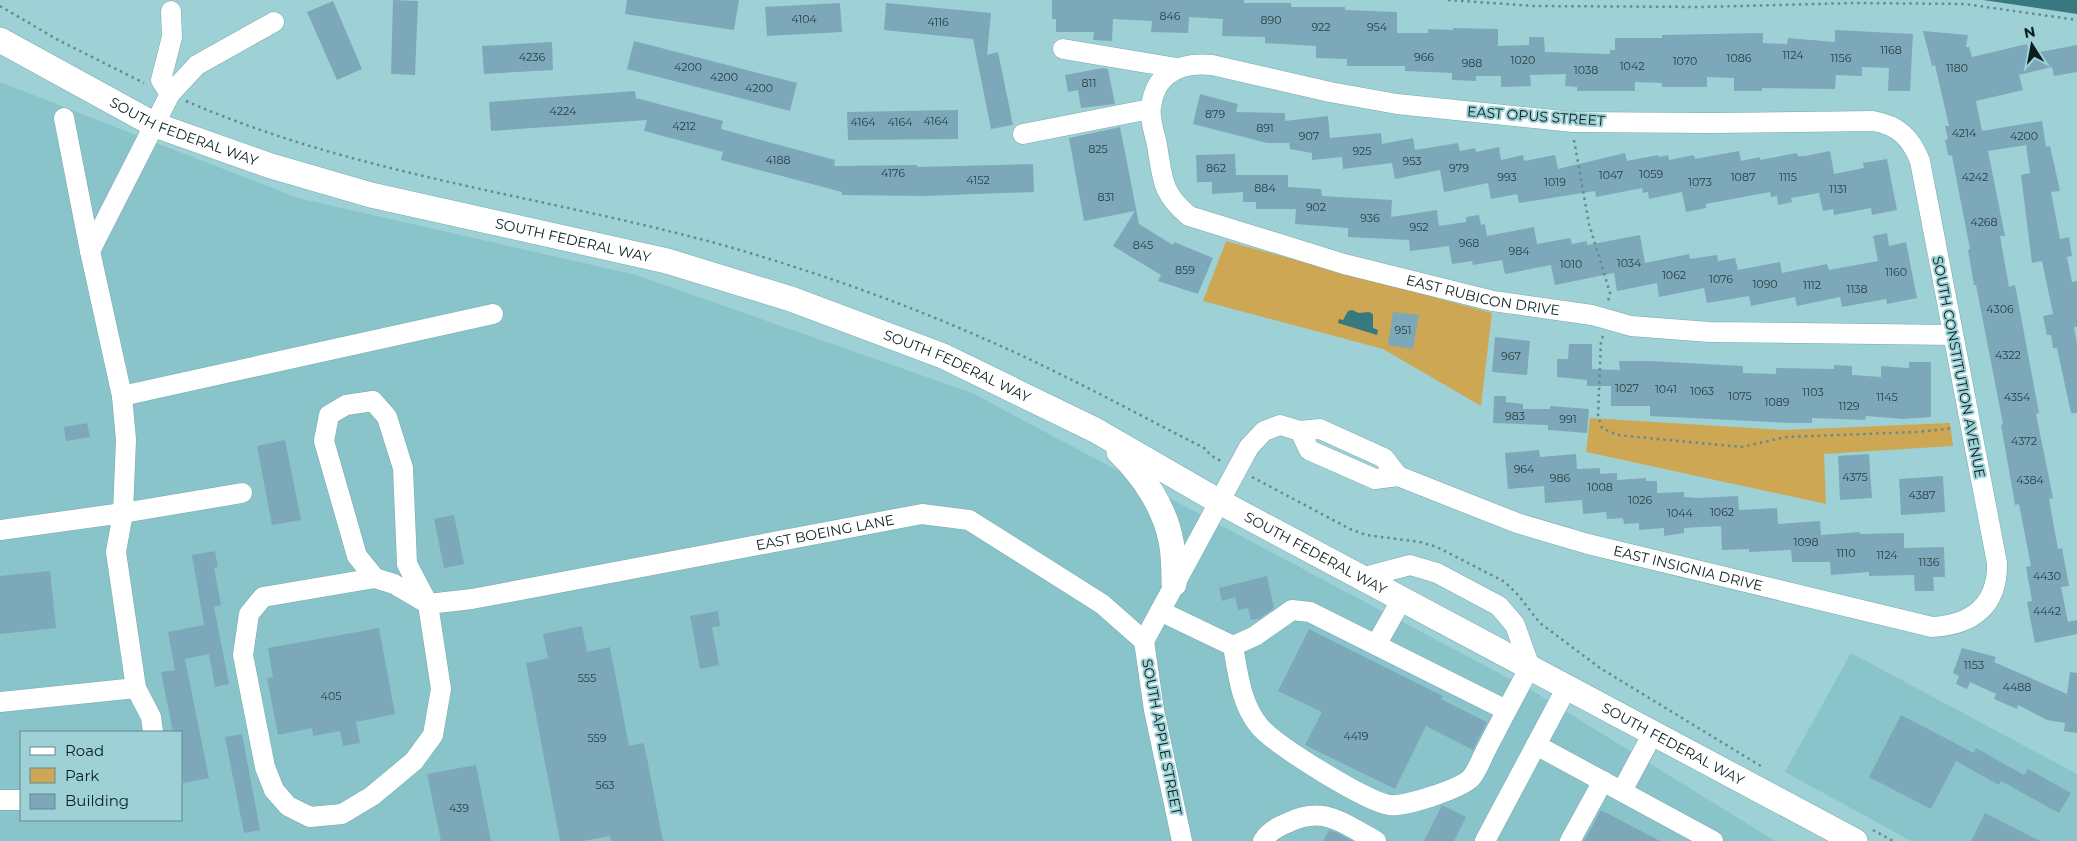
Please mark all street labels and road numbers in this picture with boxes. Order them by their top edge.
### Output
street label: SOUTH FEDERAL WAY [107,93,261,170]
street label: EAST OPUS STREET [1467,102,1605,130]
street label: SOUTH FEDERAL WAY [494,214,653,266]
street label: SOUTH CONSTITUTION AVENUE [1929,254,1989,480]
street label: EAST RUBICON DRIVE [1404,271,1561,319]
street label: SOUTH FEDERAL WAY [881,326,1034,406]
street label: SOUTH FEDERAL WAY [1241,508,1390,599]
street label: EAST BOEING LANE [754,510,896,554]
street label: EAST INSIGNIA DRIVE [1612,541,1765,595]
street label: SOUTH APPLE STREET [1138,657,1186,817]
street label: SOUTH FEDERAL WAY [1599,698,1747,789]

